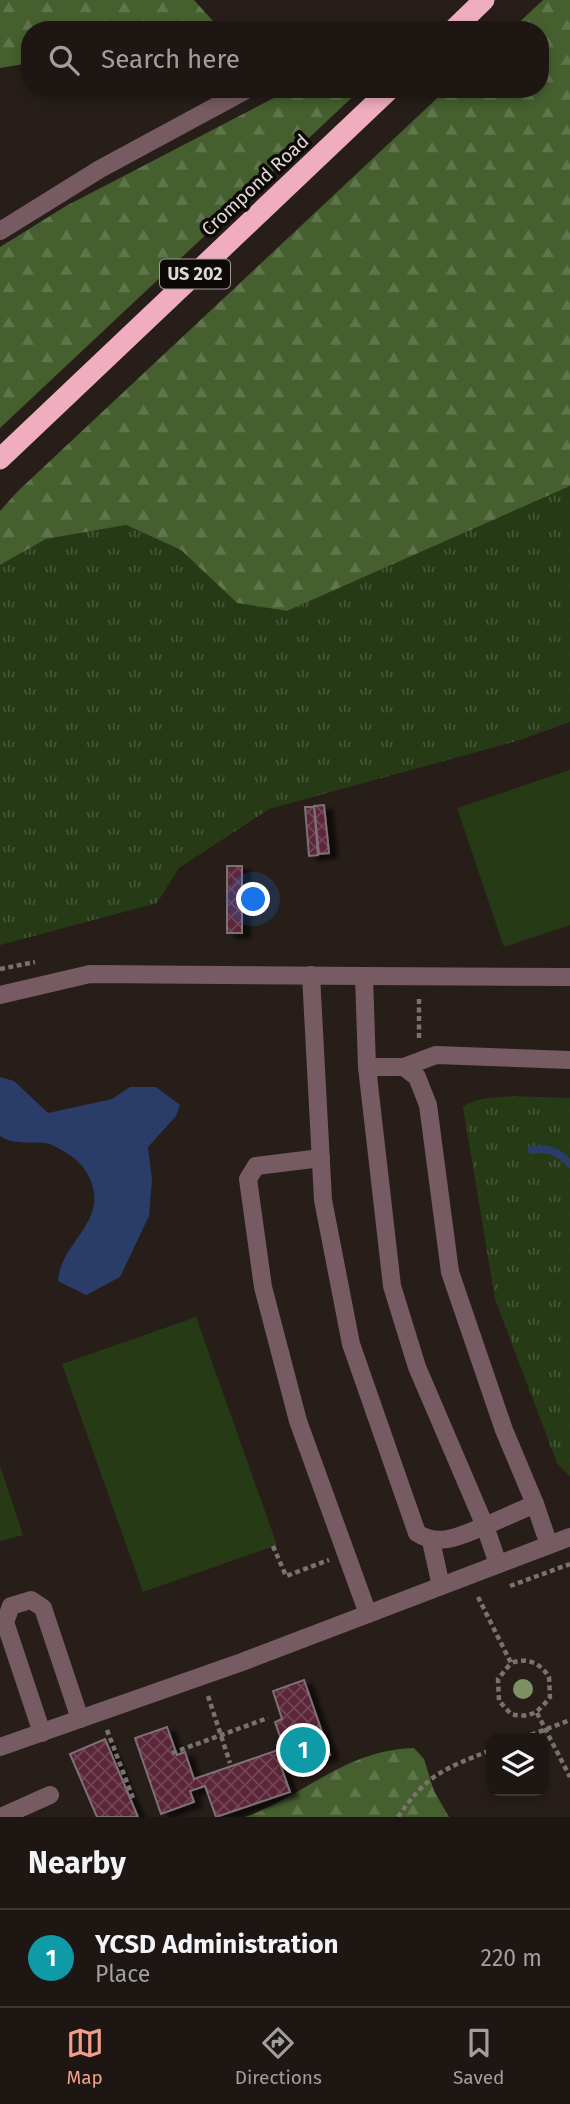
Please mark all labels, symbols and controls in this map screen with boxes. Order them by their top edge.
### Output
search box [21,21,549,98]
icon: search [45,41,83,79]
text: Search here [101,44,240,75]
street label: Crompond Road [197,129,313,241]
road number: US 202 [160,260,230,288]
your location [236,882,270,916]
pin: 1 [280,1724,326,1776]
map controls [486,1733,549,1796]
button: layers [486,1733,549,1796]
text: Nearby [28,1845,126,1881]
text: YCSD Administration [95,1929,339,1960]
text: 1 [46,1944,56,1972]
text: 220 m [481,1944,542,1972]
text: Place [95,1960,150,1988]
tab: Map [66,2024,104,2089]
tab: Directions [235,2024,322,2089]
tab: Saved [453,2024,504,2089]

